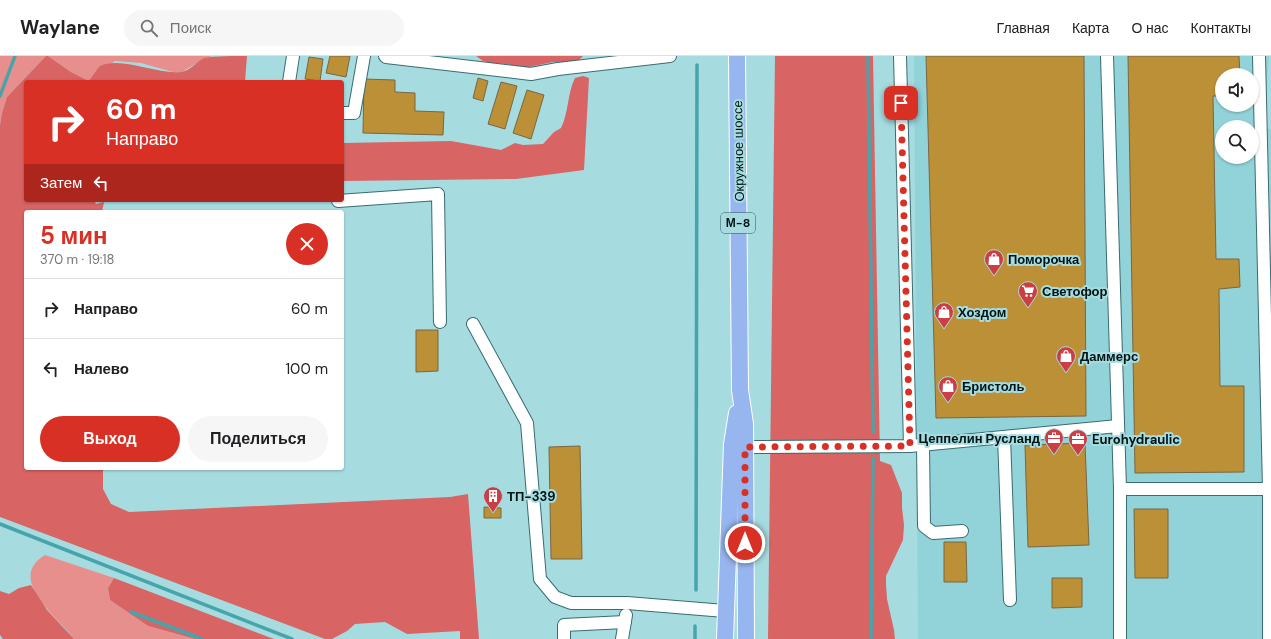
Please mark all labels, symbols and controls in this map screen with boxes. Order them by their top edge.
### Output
search box [124,10,404,46]
text: Waylane [20,15,100,40]
icon: search [138,17,160,39]
text: Поиск [170,18,211,38]
text: Главная [997,19,1050,37]
text: Карта [1072,19,1109,37]
text: О нас [1131,19,1169,37]
text: Контакты [1191,19,1251,37]
map controls [1215,68,1259,164]
button: sound [1215,68,1259,112]
pin [884,86,918,120]
text: 60 m [106,91,176,128]
icon: arrive [890,92,912,114]
icon: right [40,96,92,148]
street label: Окружное шоссе [729,100,748,202]
button: search [1215,120,1259,164]
text: Направо [106,127,178,151]
icon: left [90,172,112,194]
text: Затем [40,173,82,193]
road number: М-8 [721,213,755,233]
text: 5 мин [40,220,108,251]
button: close [286,223,328,265]
shop icon: Поморочка [983,248,1005,276]
text: 370 m · 19:18 [40,251,114,268]
place label: Поморочка [1008,251,1080,268]
supermarket icon: Светофор [1017,280,1039,308]
place label: Светофор [1042,283,1108,300]
icon: right [40,298,62,320]
text: Направо [74,299,138,319]
text: 60 m [291,299,328,319]
shop icon: Хоздом [933,301,955,329]
place label: Хоздом [958,304,1006,321]
shop icon: Даммерс [1055,345,1077,373]
place label: Даммерс [1080,348,1138,365]
icon: left [40,358,62,380]
text: Налево [74,359,129,379]
text: 100 m [285,359,328,379]
shop icon: Бристоль [937,375,959,403]
place label: Бристоль [962,378,1025,395]
button: Выход [40,416,180,462]
button: Поделиться [188,416,328,462]
office icon: Цеппелин Русланд [1043,427,1065,455]
office icon: Eurohydraulic [1067,428,1089,456]
place label: Цеппелин Русланд [919,430,1041,447]
place label: Eurohydraulic [1092,431,1180,448]
building icon: ТП-339 [482,485,504,513]
place label: ТП-339 [507,488,555,505]
position arrow [724,522,766,564]

